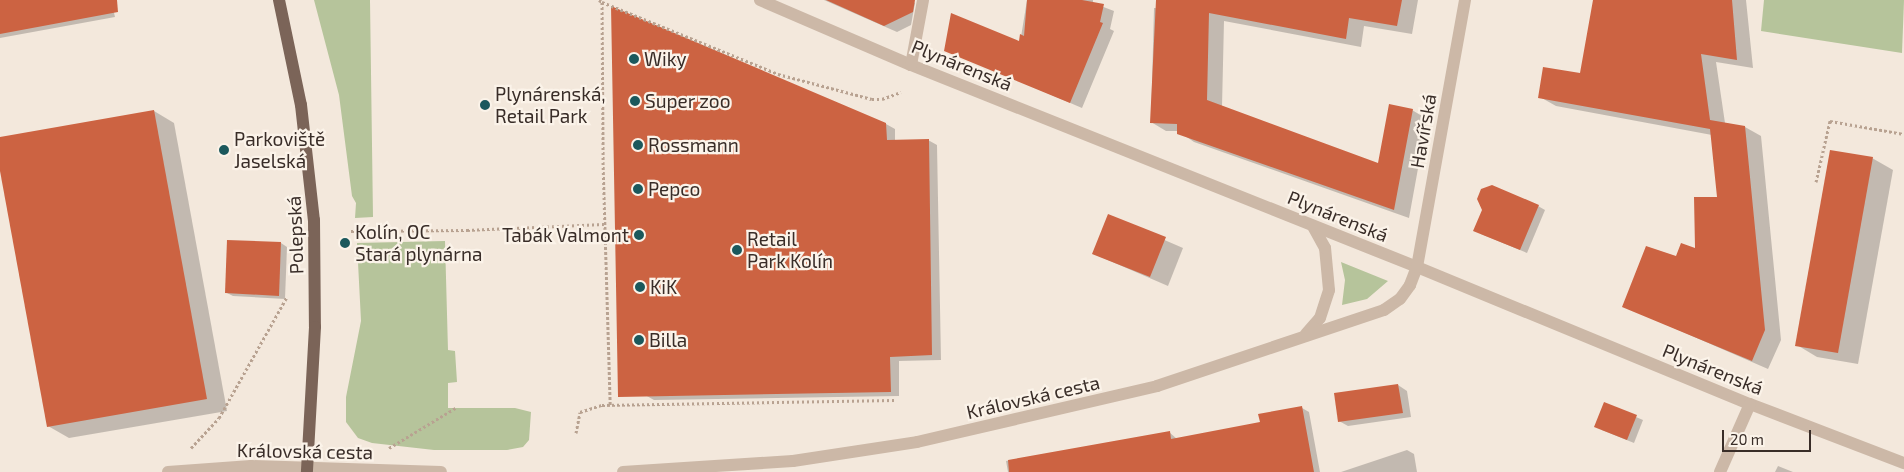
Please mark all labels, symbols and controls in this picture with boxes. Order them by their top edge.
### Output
street label: Plynárenská [908,35,1016,95]
place label: Wiky [644,48,686,70]
marker: Wiky [628,53,640,65]
place label: Plynárenská, Retail Park [495,83,606,127]
place label: Super zoo [645,90,731,112]
street label: Havířská [1405,92,1441,170]
marker: Super zoo [629,95,641,107]
marker: Plynárenská, Retail Park [479,99,491,111]
place label: Parkoviště Jaselská [234,128,325,172]
place label: Rossmann [648,134,739,156]
marker: Rossmann [632,139,644,151]
marker: Parkoviště Jaselská [218,144,230,156]
place label: Pepco [648,178,700,200]
marker: Pepco [632,183,644,195]
street label: Plynárenská [1284,186,1392,246]
street label: Polepská [282,195,308,275]
place label: Kolín, OC Stará plynárna [355,221,482,265]
place label: Tabák Valmont [501,224,629,246]
place label: Retail Park Kolín [747,228,833,272]
marker: Tabák Valmont [633,229,645,241]
marker: Kolín, OC Stará plynárna [339,237,351,249]
marker: Retail Park Kolín [731,244,743,256]
place label: KiK [650,276,677,298]
marker: KiK [634,281,646,293]
place label: Billa [649,329,687,351]
marker: Billa [633,334,645,346]
street label: Plynárenská [1659,339,1767,399]
street label: Královská cesta [964,371,1102,423]
scale bar [1724,420,1813,452]
text: 20 m [1730,430,1764,448]
street label: Královská cesta [237,438,373,464]

